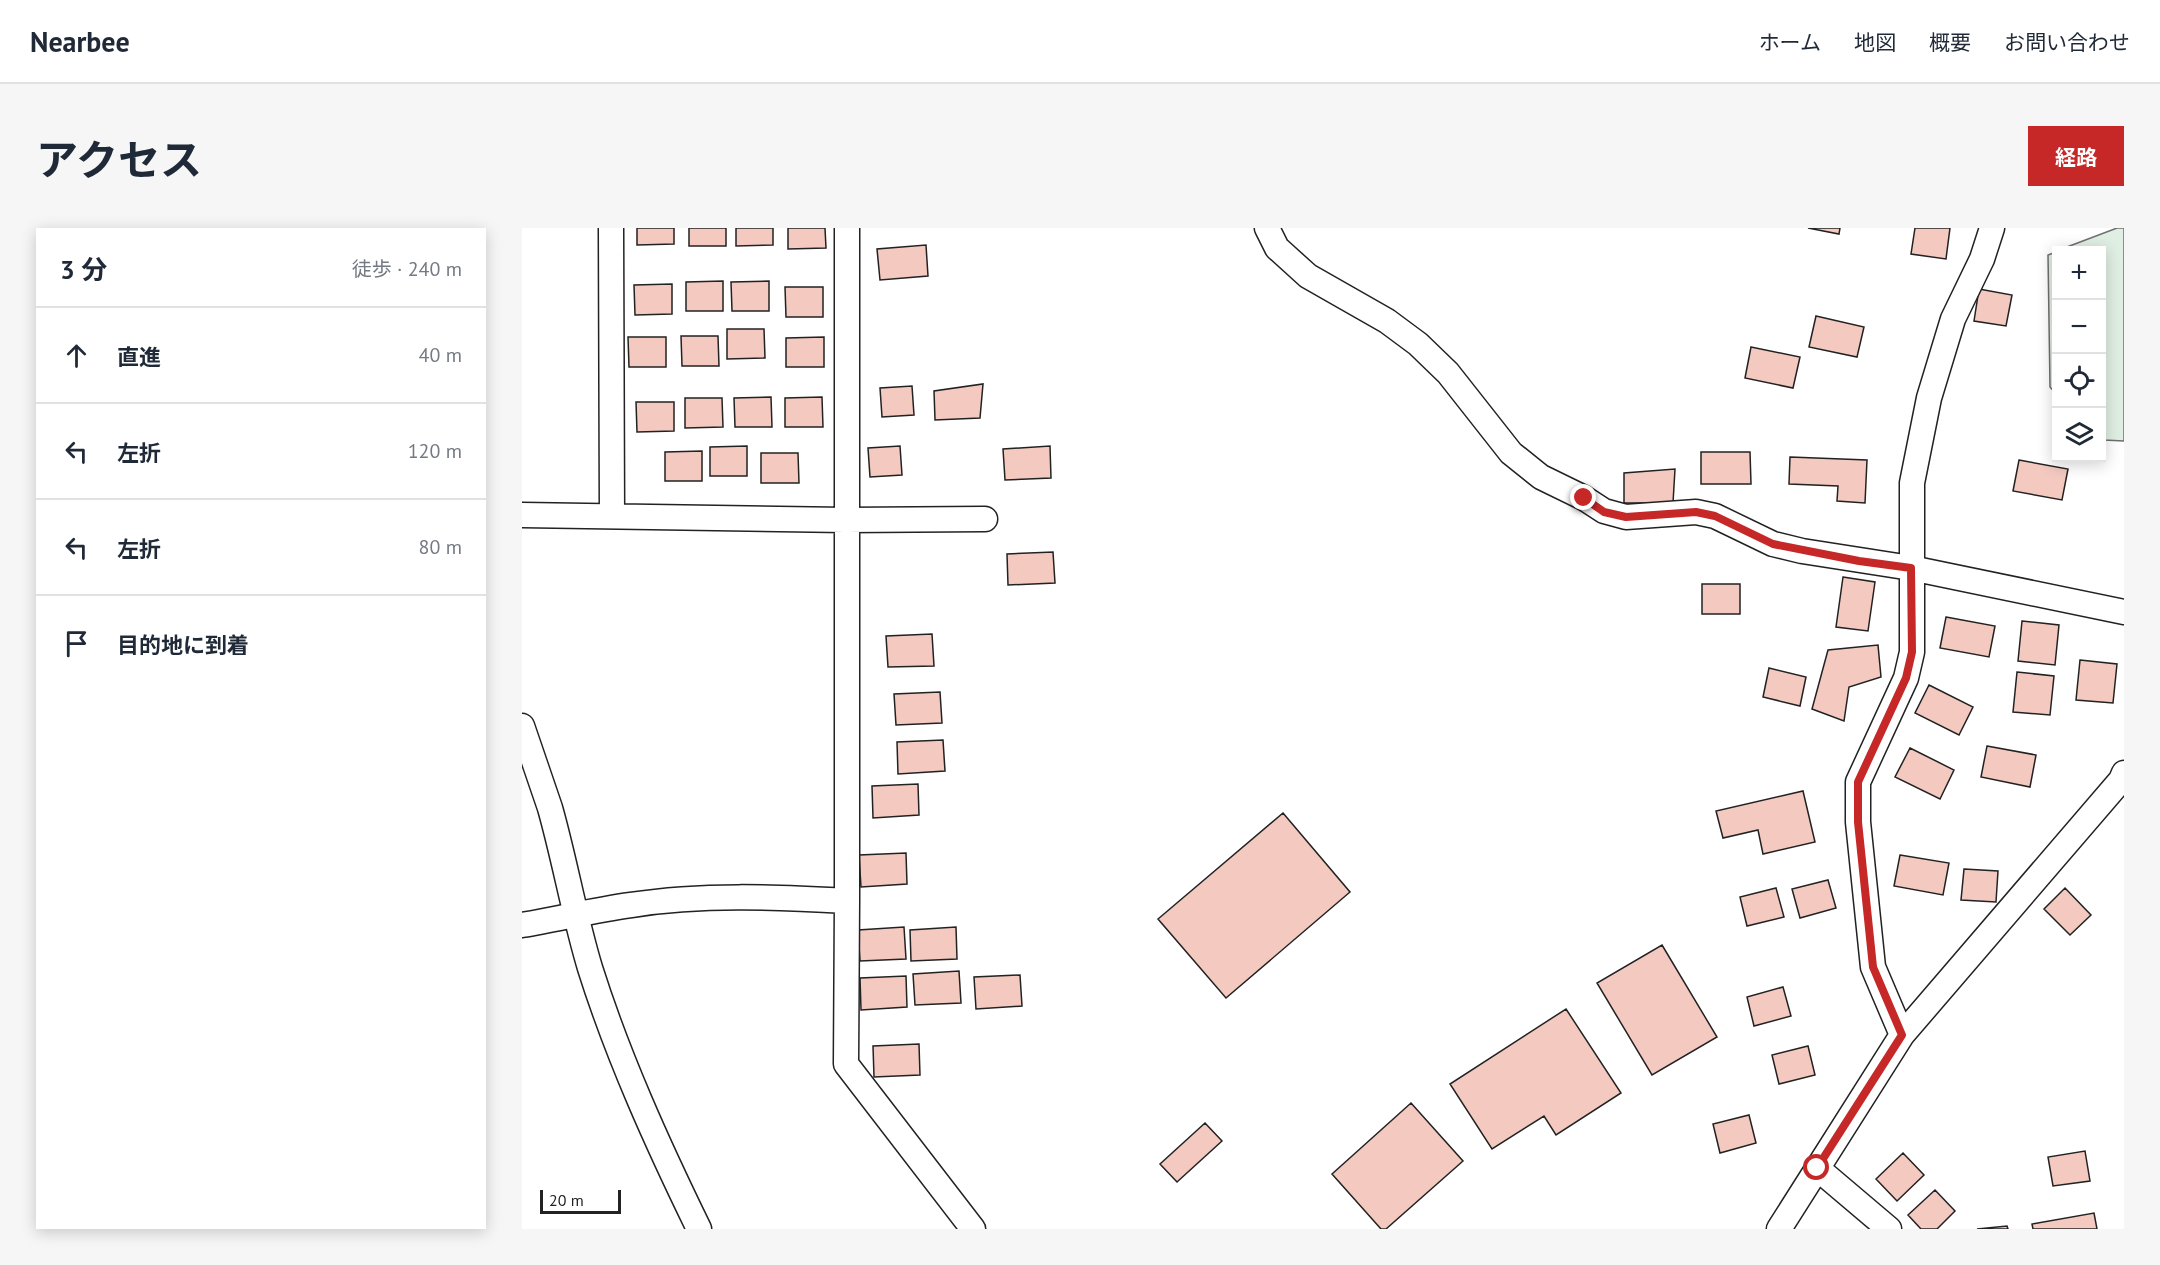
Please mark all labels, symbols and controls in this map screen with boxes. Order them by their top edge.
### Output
text: Nearbee [30,23,130,60]
text: ホーム [1759,29,1821,56]
text: 地図 [1854,29,1896,56]
text: 概要 [1929,29,1971,56]
text: お問い合わせ [2004,29,2130,56]
button: 経路 [2028,126,2124,186]
text: アクセス [36,132,202,187]
map controls [2052,246,2106,462]
button: + [2052,246,2106,300]
text: 3 分 [60,253,107,286]
text: 徒歩 · 240 m [352,256,462,282]
button: − [2052,300,2106,354]
icon: ahead [60,339,93,372]
text: 40 m [419,342,462,368]
text: 直進 [117,343,161,371]
button: locate [2052,354,2106,408]
button: layers [2052,408,2106,462]
icon: left [60,435,93,468]
text: 120 m [408,438,462,464]
text: 左折 [117,439,161,467]
route end [1570,484,1596,510]
icon: left [60,531,93,564]
text: 80 m [419,534,462,560]
text: 左折 [117,535,161,563]
icon: arrive [60,627,93,660]
text: 目的地に到着 [117,631,249,659]
route start [1803,1154,1829,1180]
scale bar [540,1187,621,1214]
text: 20 m [549,1190,584,1210]

